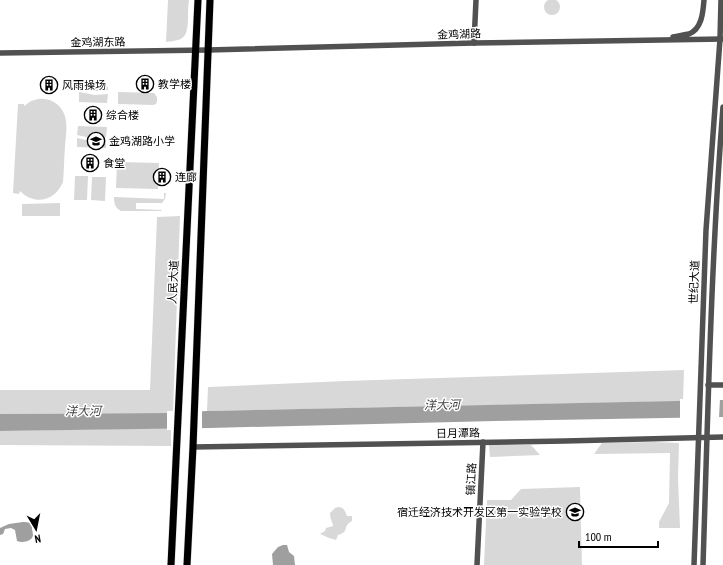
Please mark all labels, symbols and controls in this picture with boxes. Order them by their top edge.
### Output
street label: 金鸡湖路 [437,26,481,42]
street label: 金鸡湖东路 [70,35,126,49]
building icon: 教学楼 [135,74,155,94]
building icon: 风雨操场 [39,75,59,95]
place label: 教学楼 [158,77,191,91]
place label: 风雨操场 [62,78,106,92]
building icon: 综合楼 [83,105,103,125]
place label: 综合楼 [106,108,139,122]
school or university icon: 金鸡湖路小学 [86,131,106,151]
place label: 金鸡湖路小学 [109,134,175,148]
building icon: 食堂 [80,153,100,173]
place label: 食堂 [103,156,125,170]
building icon: 连廊 [152,167,172,187]
place label: 连廊 [175,170,197,184]
street label: 人民大道 [165,260,181,304]
street label: 世纪大道 [686,260,702,304]
water label: 洋大河 [424,397,462,412]
water label: 洋大河 [65,403,103,418]
street label: 日月潭路 [436,426,480,440]
street label: 镇江路 [463,462,479,496]
school or university icon: 宿迁经济技术开发区第一实验学校 [565,502,585,522]
place label: 宿迁经济技术开发区第一实验学校 [397,505,562,519]
north arrow [16,509,56,549]
scale bar [579,523,658,549]
text: 100 m [585,529,612,544]
text: N [34,531,42,546]

